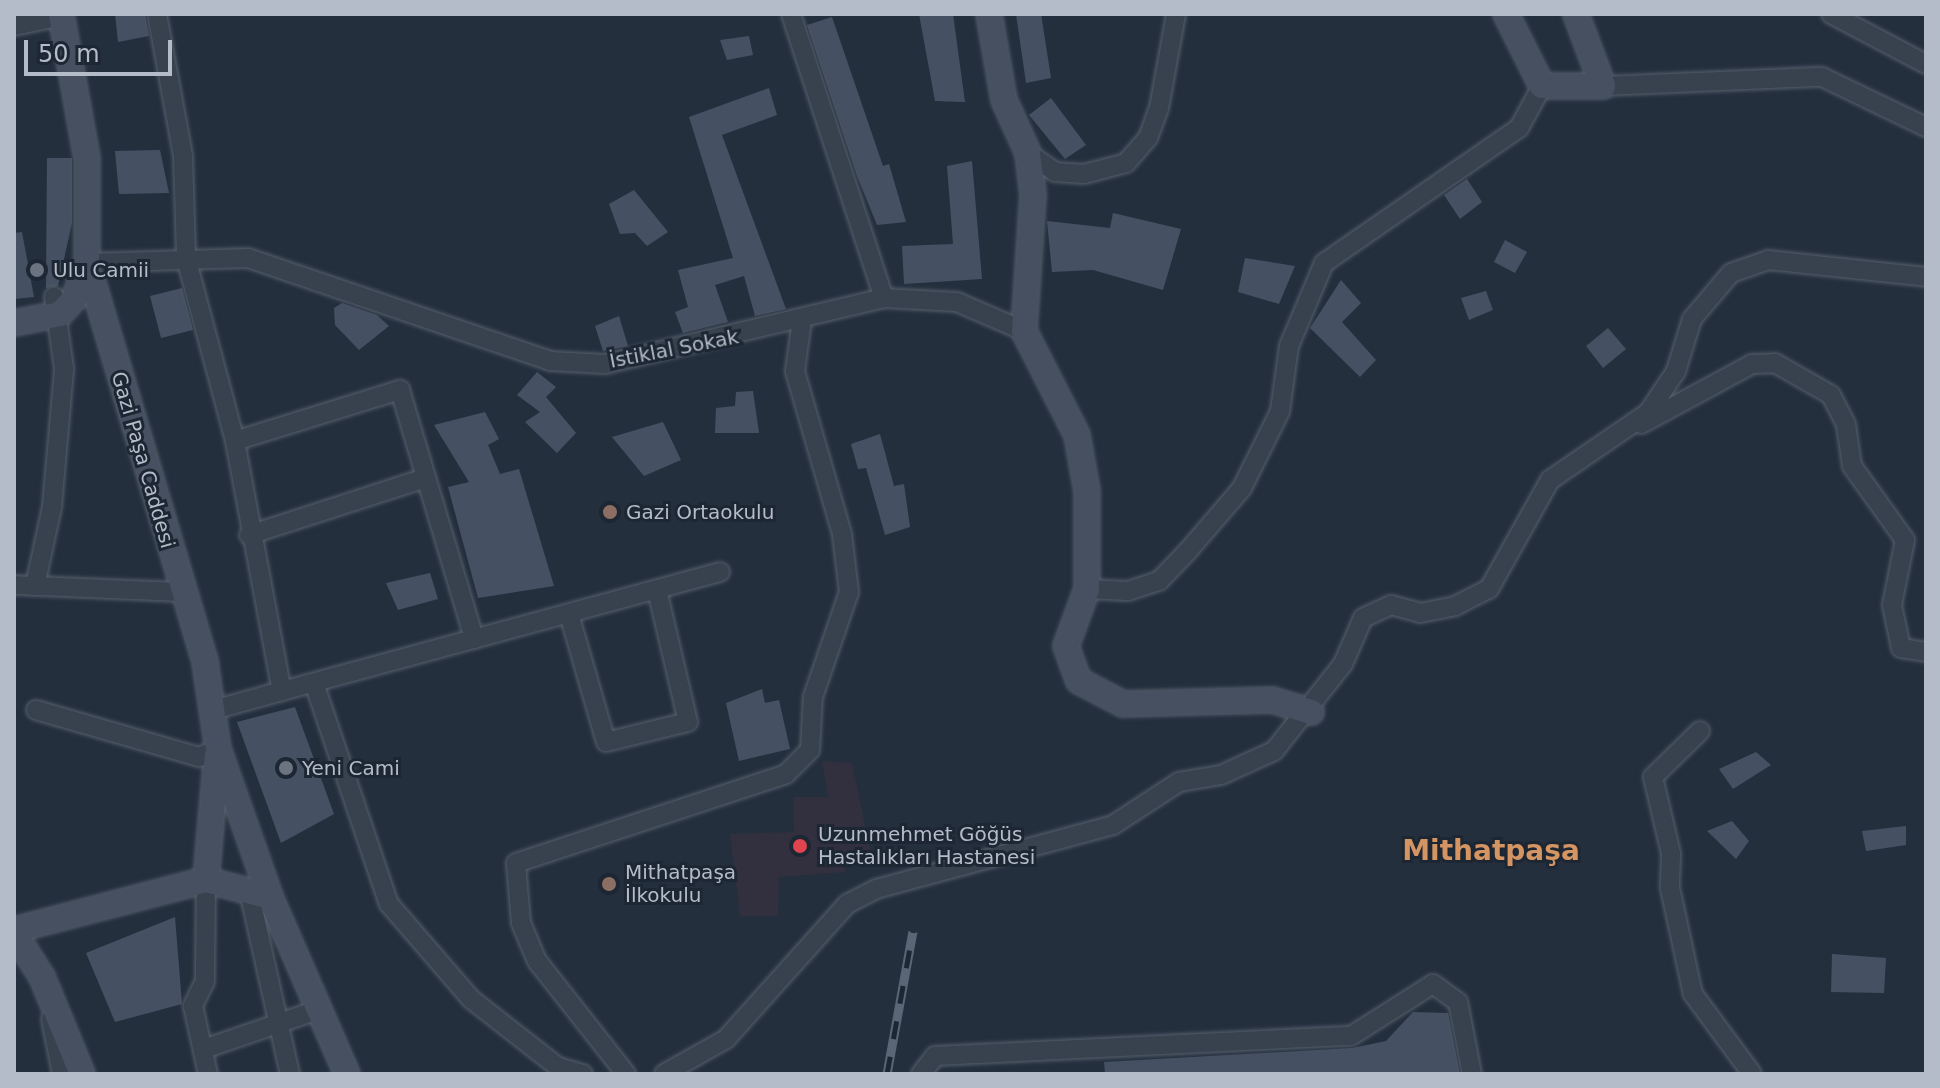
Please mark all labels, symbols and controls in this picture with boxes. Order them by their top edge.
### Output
scale bar [28,24,176,74]
text: 50 m [38,40,100,68]
place label: Ulu Camii [53,258,149,282]
marker: Ulu Camii [28,261,46,279]
street label: İstiklal Sokak [607,325,741,373]
street label: Gazi Paşa Caddesi [106,369,180,551]
place label: Gazi Ortaokulu [626,500,774,524]
marker: Gazi Ortaokulu [601,503,619,521]
place label: Yeni Cami [302,756,400,780]
marker: Yeni Cami [277,759,295,777]
place label: Uzunmehmet Göğüs Hastalıkları Hastanesi [818,822,1035,869]
district label: Mithatpaşa [1402,834,1580,868]
marker: Uzunmehmet Göğüs Hastalıkları Hastanesi [789,835,811,857]
place label: Mithatpaşa İlkokulu [625,860,736,907]
marker: Mithatpaşa İlkokulu [600,875,618,893]

